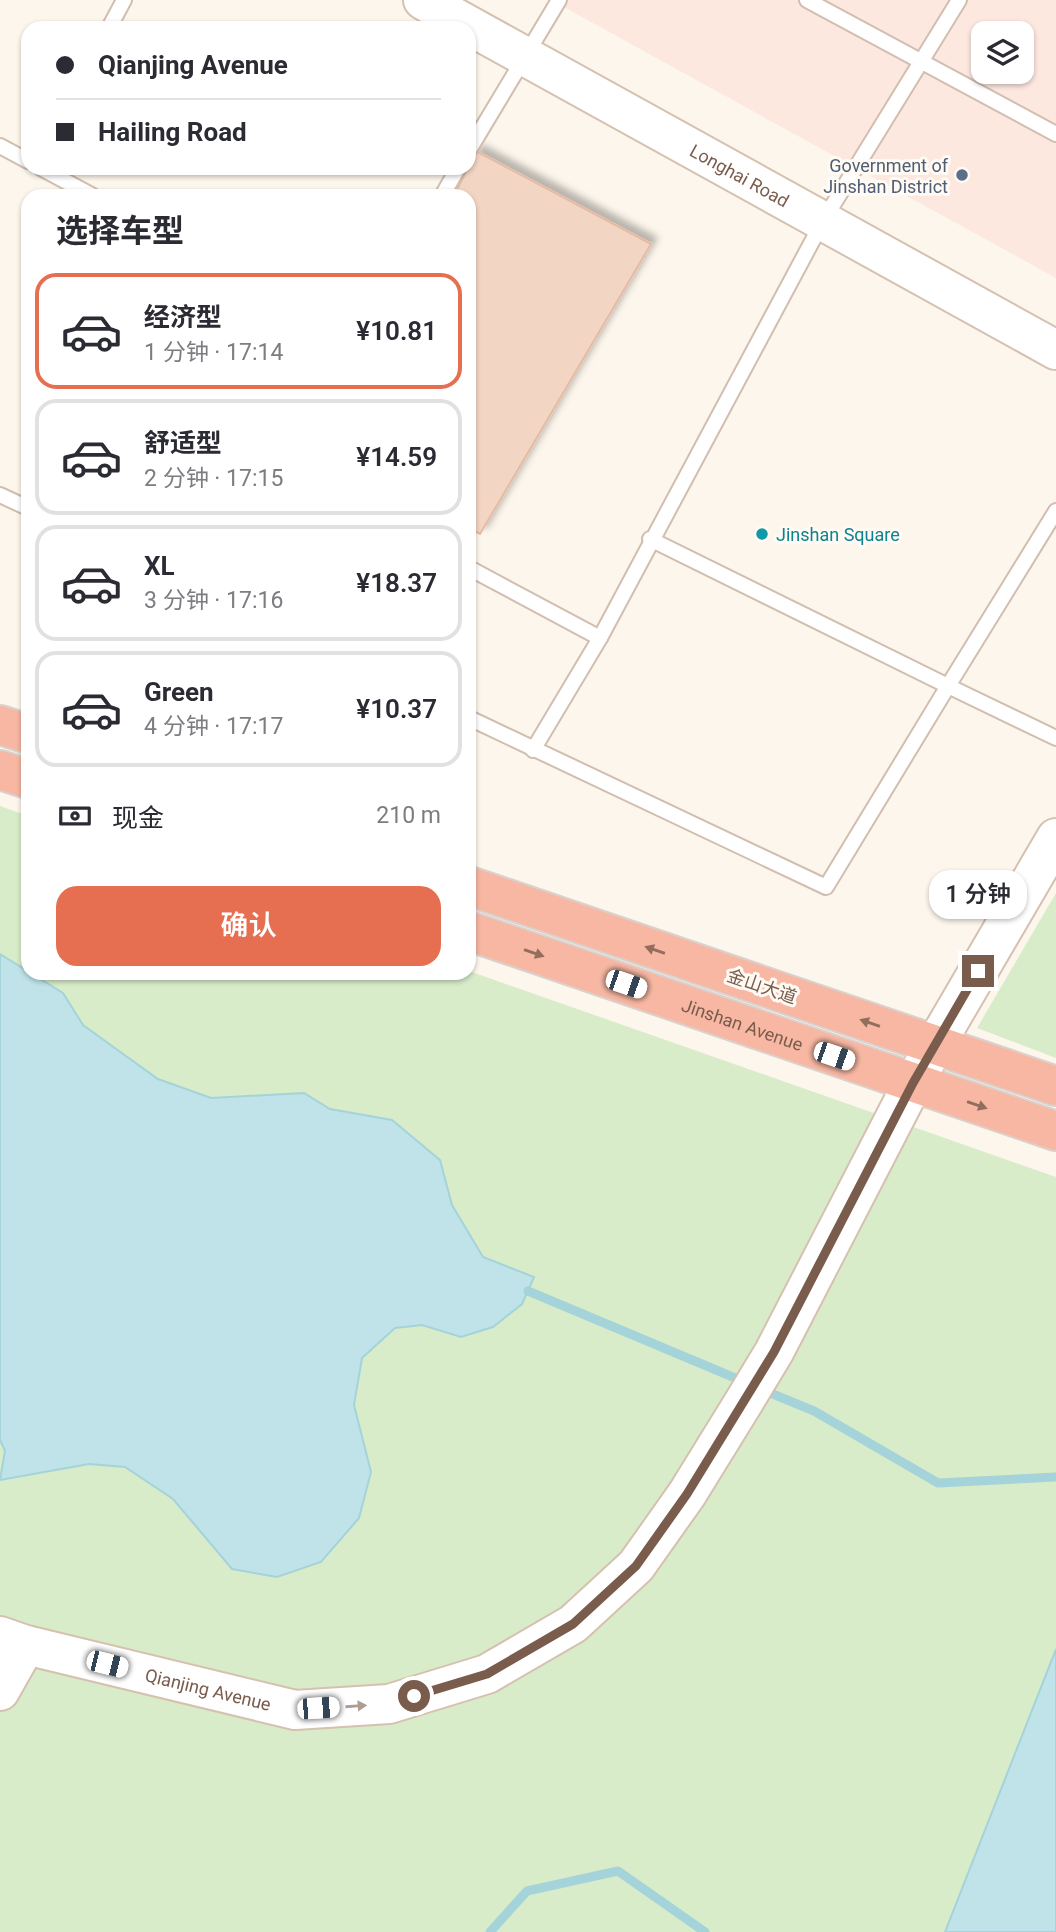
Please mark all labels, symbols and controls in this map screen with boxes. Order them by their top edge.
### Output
map controls [971,21,1034,84]
button: layers [971,21,1034,84]
text: Qianjing Avenue [98,50,288,80]
text: Hailing Road [98,117,247,147]
street label: Longhai Road [687,139,793,211]
place label: Government of Jinshan District [823,155,949,197]
marker: Government of Jinshan District [954,167,970,183]
text: 选择车型 [56,212,184,250]
icon: car [60,300,123,363]
text: 经济型 [144,302,222,332]
text: ¥10.81 [356,316,437,346]
text: 1 分钟 · 17:14 [144,339,283,366]
icon: car [60,426,123,489]
text: 舒适型 [144,428,222,458]
text: ¥14.59 [356,442,437,472]
text: 2 分钟 · 17:15 [144,465,283,492]
place label: Jinshan Square [776,524,900,545]
marker: Jinshan Square [754,526,770,542]
text: XL [144,551,175,581]
icon: car [60,552,123,615]
text: ¥18.37 [356,568,437,598]
text: 3 分钟 · 17:16 [144,587,283,614]
text: Green [144,677,214,707]
icon: car [60,678,123,741]
text: ¥10.37 [356,694,437,724]
text: 4 分钟 · 17:17 [144,713,283,740]
icon: cash [56,797,94,835]
text: 210 m [376,802,441,829]
text: 现金 [112,803,164,833]
callout: 1 分钟 [929,870,1027,918]
text: 1 分钟 [946,881,1010,908]
button: 确认 [56,886,441,966]
one-way arrow [644,944,665,954]
one-way arrow [523,948,544,959]
route end [962,955,994,987]
street label: 金山大道 [725,964,799,1008]
car [603,967,650,1001]
street label: Jinshan Avenue [679,994,806,1055]
one-way arrow [860,1017,881,1028]
car [811,1039,858,1073]
one-way arrow [967,1100,988,1111]
car [85,1649,130,1679]
street label: Qianjing Avenue [143,1664,273,1714]
route start [398,1680,430,1712]
car [297,1696,340,1720]
one-way arrow [345,1700,367,1711]

